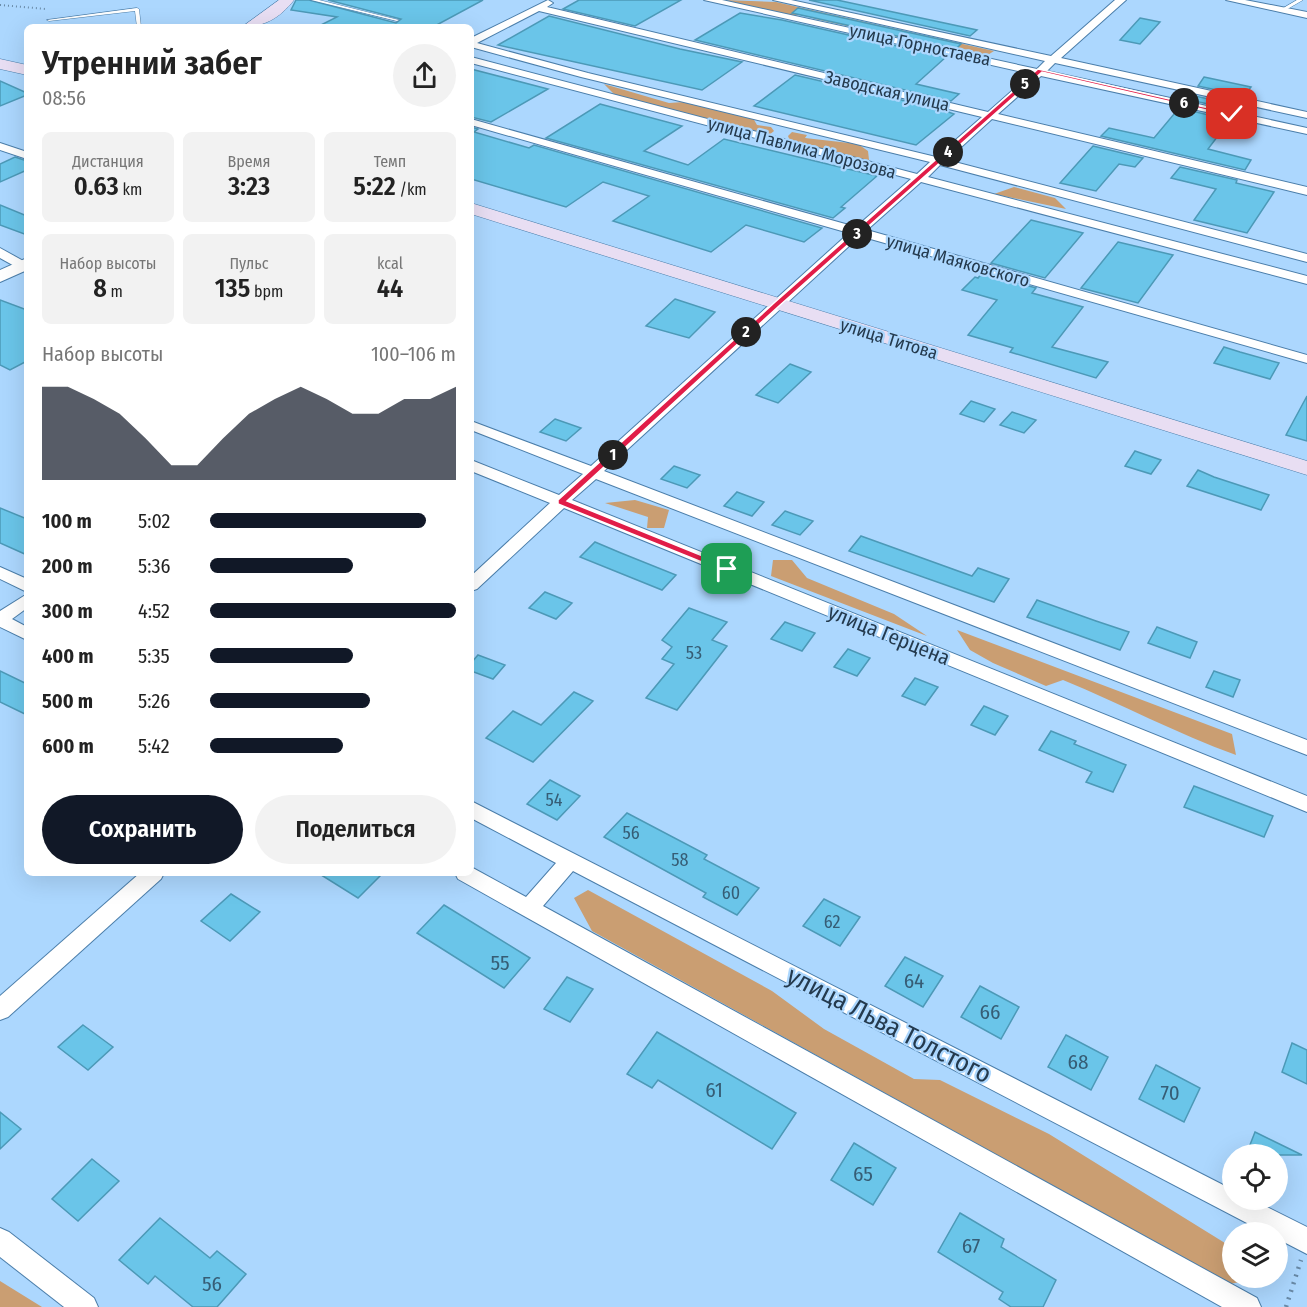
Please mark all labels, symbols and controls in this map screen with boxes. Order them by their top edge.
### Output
street label: улица Горностаева [847,19,993,71]
text: Утренний забег [42,43,262,83]
button: share [393,44,456,107]
street label: Заводская улица [822,66,952,116]
pin: 5 [1010,69,1040,99]
text: 5 [1021,74,1029,93]
text: 08:56 [42,86,86,110]
pin: 6 [1169,88,1199,118]
pin [1206,88,1257,139]
text: 6 [1180,93,1188,112]
icon: check [1215,97,1248,130]
street label: улица Павлика Морозова [705,112,899,184]
pin: 4 [933,137,963,167]
text: 4 [944,142,952,161]
text: Дистанция [72,152,144,171]
text: Время [228,152,270,171]
text: Темп [374,152,406,171]
text: 0.63 [74,171,119,202]
text: 3:23 [228,171,270,202]
text: 5:22 [353,171,396,202]
text: km [119,180,142,199]
text: /km [396,180,427,199]
pin: 3 [842,219,872,249]
text: 3 [853,224,861,243]
street label: улица Маяковского [884,230,1032,292]
text: Набор высоты [60,254,156,273]
text: Пульс [229,254,269,273]
text: kcal [377,254,403,273]
text: 8 [93,273,107,304]
text: 135 [215,273,250,304]
text: 44 [377,273,403,304]
text: m [107,282,123,301]
text: bpm [250,282,283,301]
street label: улица Титова [838,314,941,364]
pin: 2 [731,317,761,347]
text: 2 [742,322,750,341]
text: Набор высоты [42,342,163,366]
text: 100–106 m [371,342,456,366]
pin: 1 [598,440,628,470]
text: 1 [610,445,616,464]
text: 100 m [42,509,92,533]
text: 5:02 [138,509,170,533]
pin [701,543,752,594]
icon: arrive [710,552,743,585]
text: 200 m [42,554,93,578]
text: 5:36 [138,554,171,578]
text: 300 m [42,599,93,623]
text: 4:52 [138,599,170,623]
street label: улица Герцена [824,599,954,671]
house number: 53 [686,642,702,664]
text: 400 m [42,644,94,668]
text: 5:35 [138,644,170,668]
text: 500 m [42,689,93,713]
text: 5:26 [138,689,170,713]
text: 600 m [42,734,94,758]
text: 5:42 [138,734,170,758]
house number: 54 [546,789,563,811]
button: Сохранить [42,795,243,864]
button: Поделиться [255,795,456,864]
house number: 56 [622,822,640,844]
house number: 58 [671,849,689,871]
house number: 60 [722,882,740,904]
house number: 62 [824,911,840,933]
house number: 55 [490,950,510,976]
street label: улица Льва Толстого [782,960,996,1090]
house number: 64 [904,968,924,994]
house number: 66 [980,999,1000,1025]
house number: 68 [1068,1049,1088,1075]
house number: 61 [705,1077,723,1103]
house number: 70 [1160,1080,1180,1106]
map controls [1222,1144,1288,1288]
button: locate [1222,1144,1288,1210]
house number: 65 [853,1161,873,1187]
button: layers [1222,1222,1288,1288]
house number: 67 [962,1233,980,1259]
house number: 56 [202,1271,222,1297]

